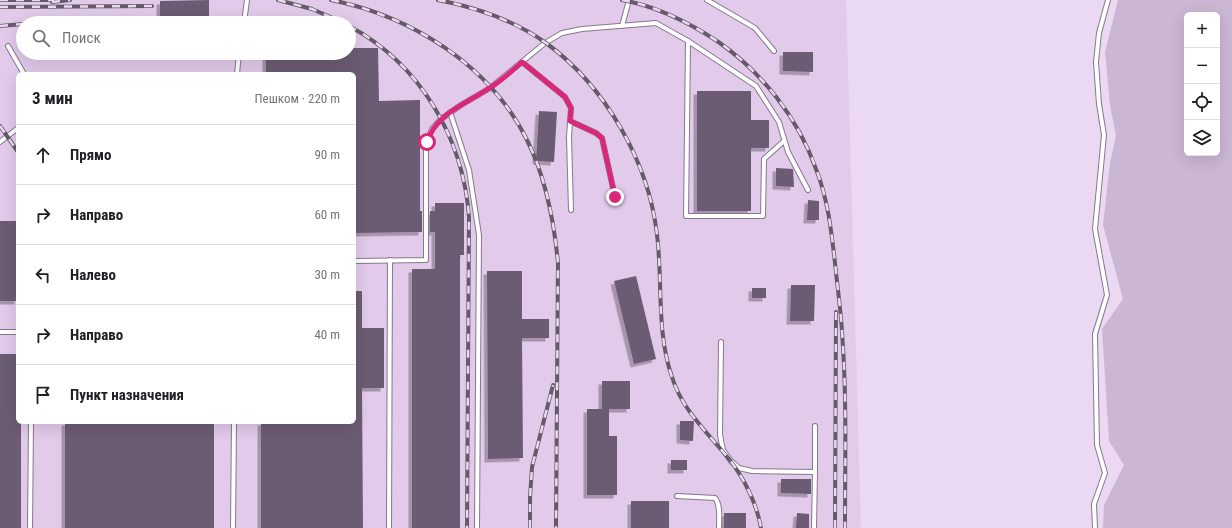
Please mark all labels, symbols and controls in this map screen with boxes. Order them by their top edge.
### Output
map controls [1184,12,1220,156]
button: + [1184,12,1220,48]
search box [16,16,356,60]
icon: search [30,27,52,49]
text: Поиск [62,29,101,47]
button: − [1184,48,1220,84]
button: locate [1184,84,1220,120]
text: 3 мин [32,88,73,108]
text: Пешком · 220 m [254,91,340,106]
button: layers [1184,120,1220,156]
route start [418,133,436,151]
icon: ahead [32,144,54,166]
text: Прямо [70,146,111,164]
text: 90 m [314,147,340,162]
route end [606,188,624,206]
icon: right [32,204,54,226]
text: Направо [70,206,123,224]
text: 60 m [314,207,340,222]
icon: left [32,264,54,286]
text: Налево [70,266,116,284]
text: 30 m [314,267,340,282]
icon: right [32,324,54,346]
text: Направо [70,326,123,344]
text: 40 m [314,327,340,342]
icon: arrive [32,384,54,406]
text: Пункт назначения [70,386,184,404]

